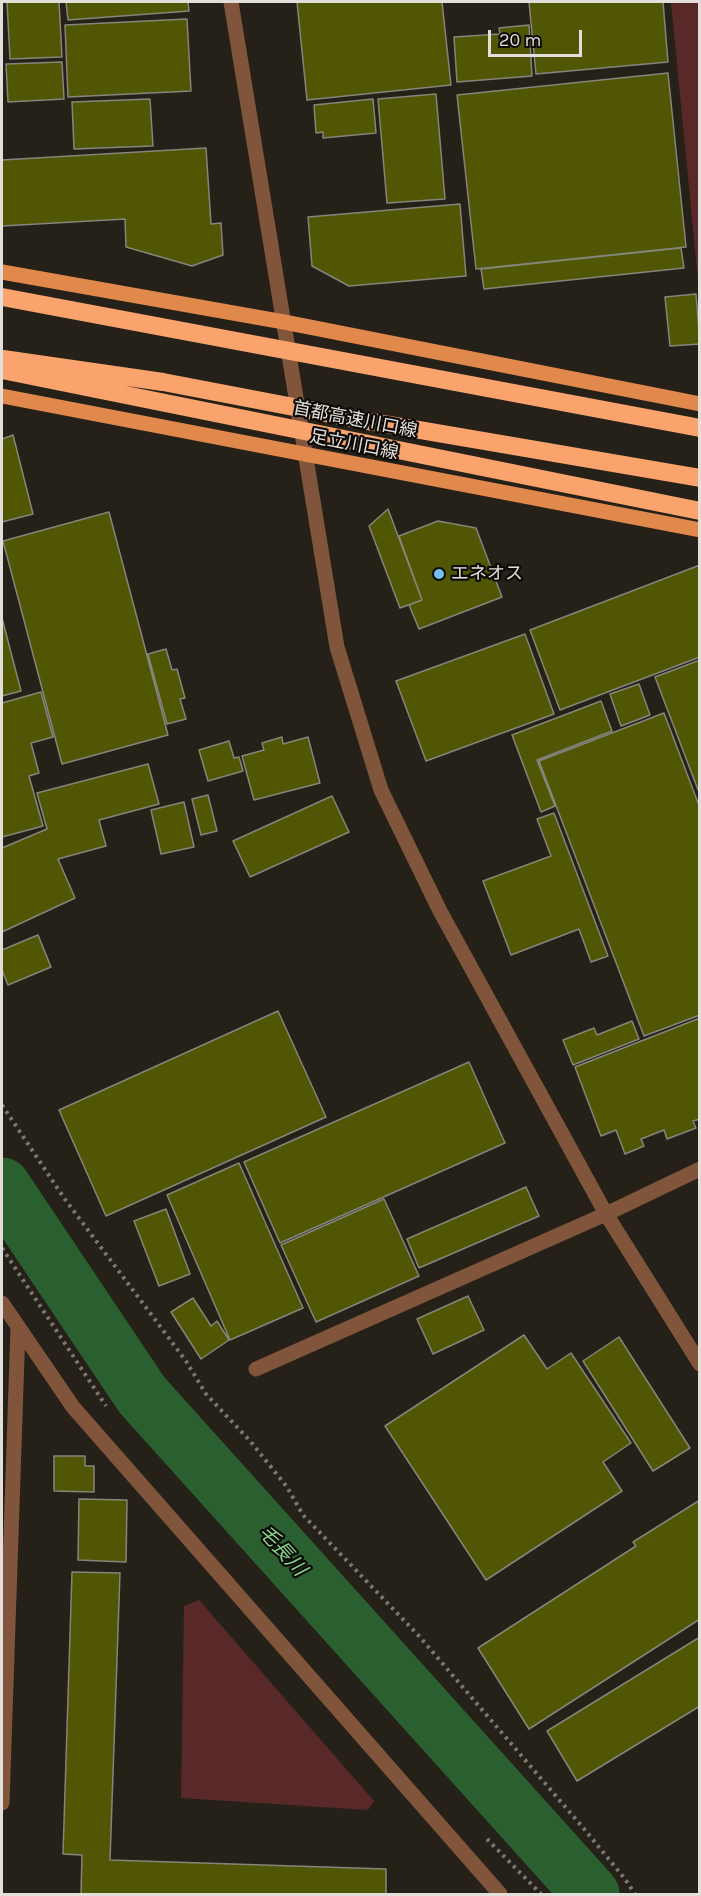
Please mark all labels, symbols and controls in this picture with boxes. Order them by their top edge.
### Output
scale bar [491,18,586,56]
text: 20 m [499,29,541,51]
street label: 首都高速川口線 [291,397,419,443]
street label: 足立川口線 [308,426,400,464]
place label: エネオス [451,563,523,585]
marker: エネオス [432,567,446,581]
water label: 毛長川 [253,1521,311,1581]

